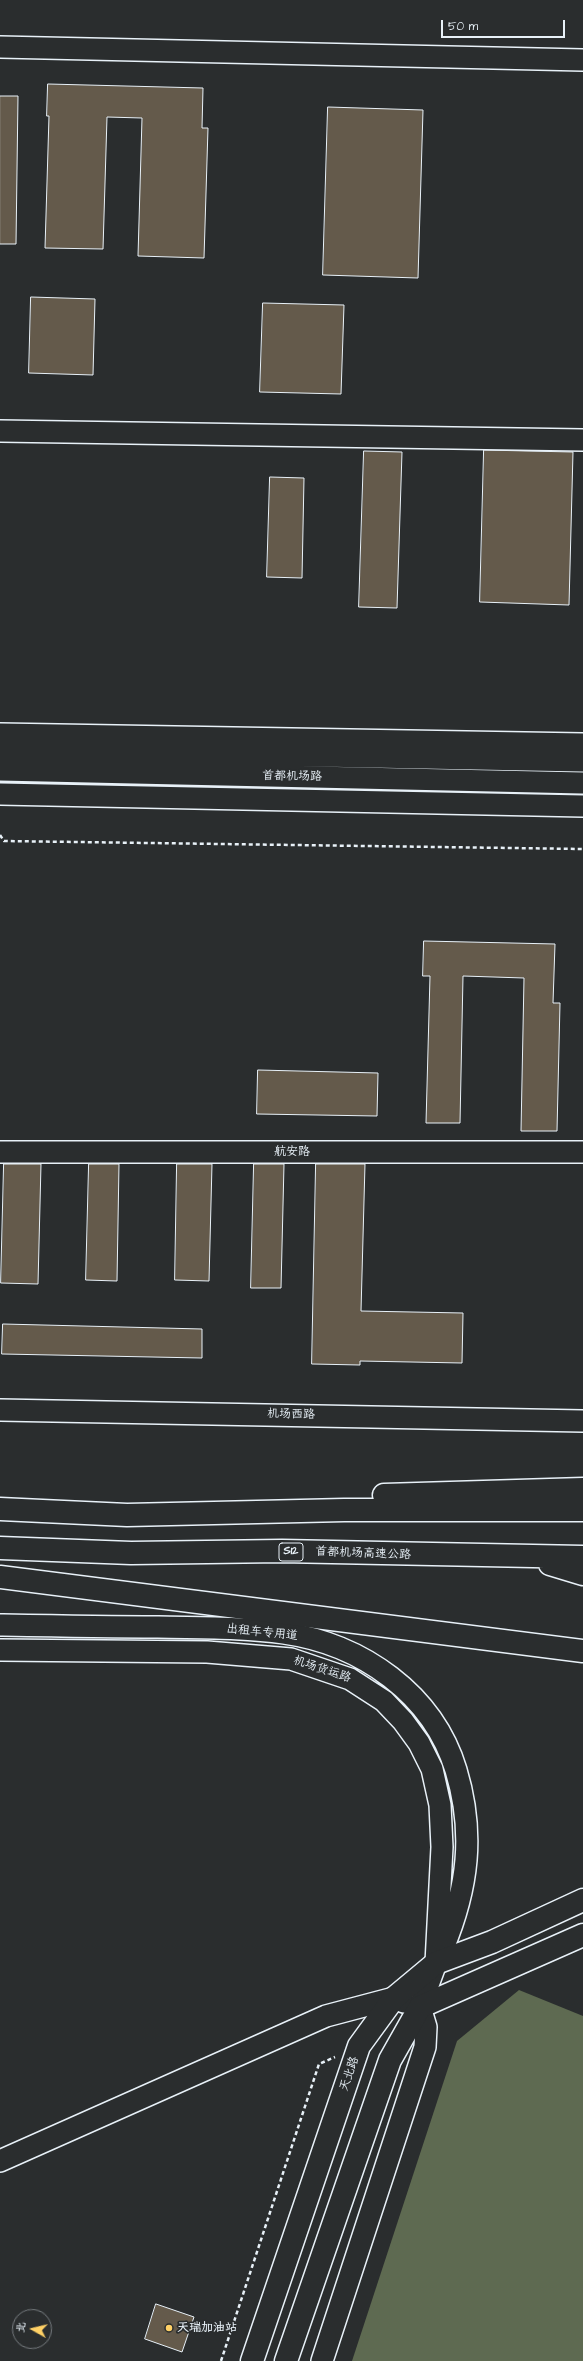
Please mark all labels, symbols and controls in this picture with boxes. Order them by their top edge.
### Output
scale bar [443,12,567,38]
text: 50 m [448,18,478,35]
street label: 首都机场路 [262,769,322,785]
street label: 航安路 [274,1145,310,1159]
street label: 机场西路 [267,1407,315,1423]
road number: S12 [279,1543,303,1561]
street label: 首都机场高速公路 [315,1545,411,1563]
street label: 出租车专用道 [225,1622,299,1644]
street label: 机场货运路 [291,1654,353,1686]
street label: 天北路 [337,2055,363,2093]
north arrow [12,2309,52,2349]
text: 北 [12,2321,29,2334]
place label: 天瑞加油站 [177,2321,237,2335]
marker: 天瑞加油站 [164,2323,174,2333]

